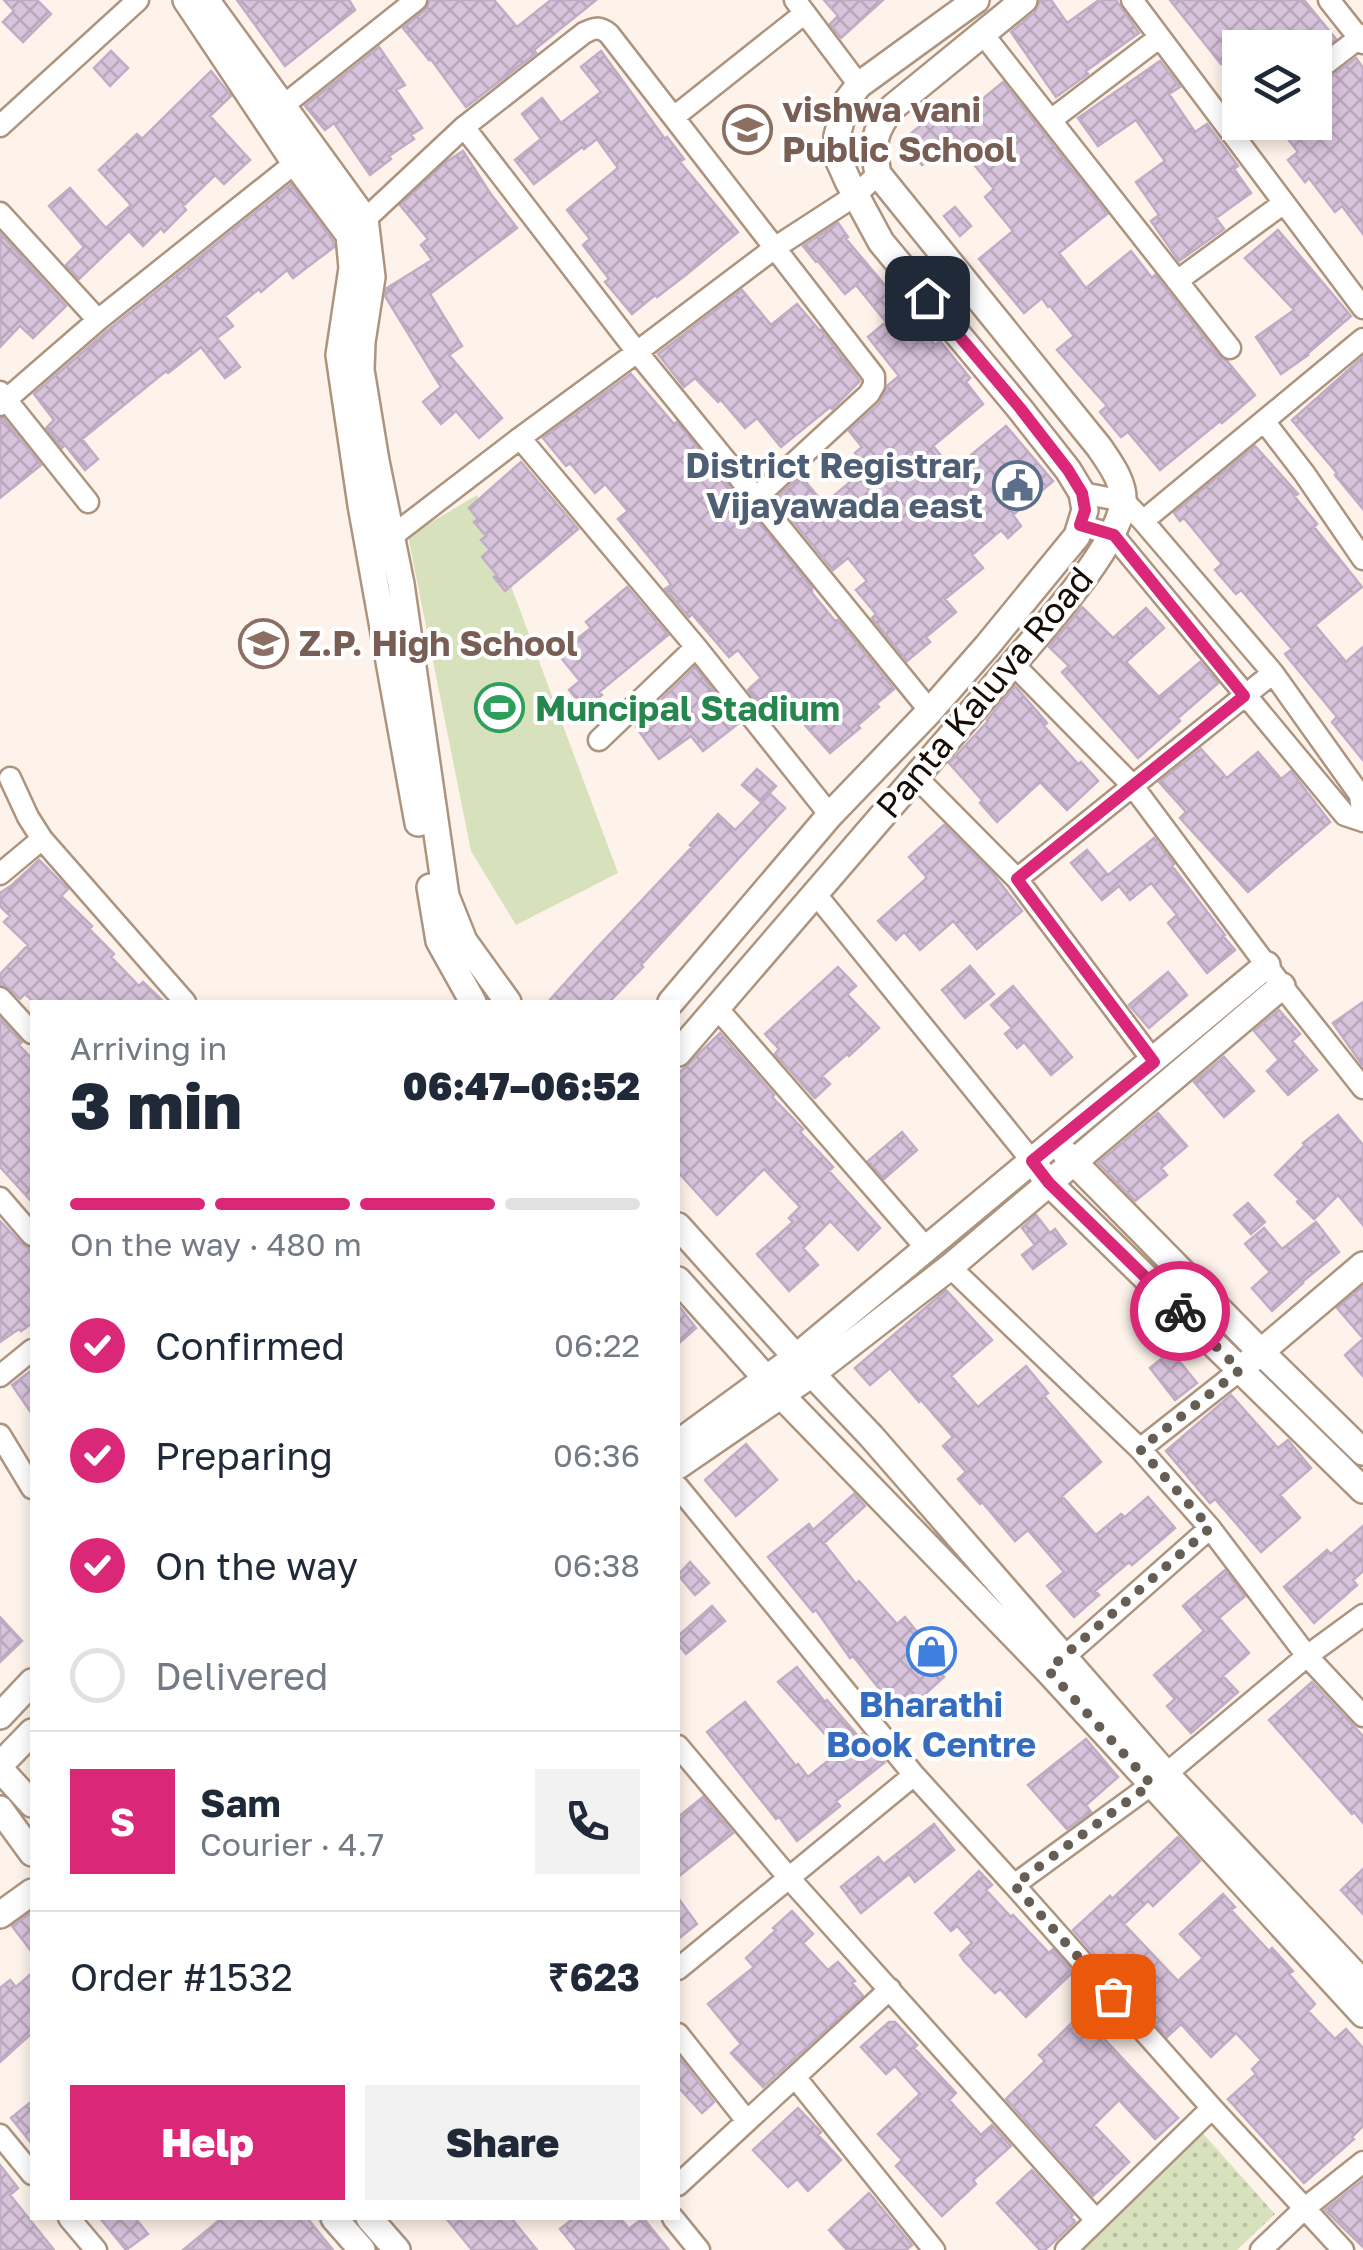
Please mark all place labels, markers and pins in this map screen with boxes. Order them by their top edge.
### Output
place label: vishwa vani Public School [782,88,1017,170]
school or university icon: vishwa vani Public School [721,103,773,155]
pin [885,256,970,341]
place label: District Registrar, Vijayawada east [685,444,983,526]
public building icon: District Registrar, Vijayawada east [992,459,1044,511]
school or university icon: Z.P. High School [238,617,290,669]
place label: Z.P. High School [299,622,578,664]
sports icon: Muncipal Stadium [474,682,526,734]
place label: Muncipal Stadium [535,687,840,729]
shop icon: Bharathi Book Centre [905,1626,957,1678]
place label: Bharathi Book Centre [826,1683,1036,1765]
pin [1071,1954,1156,2039]

